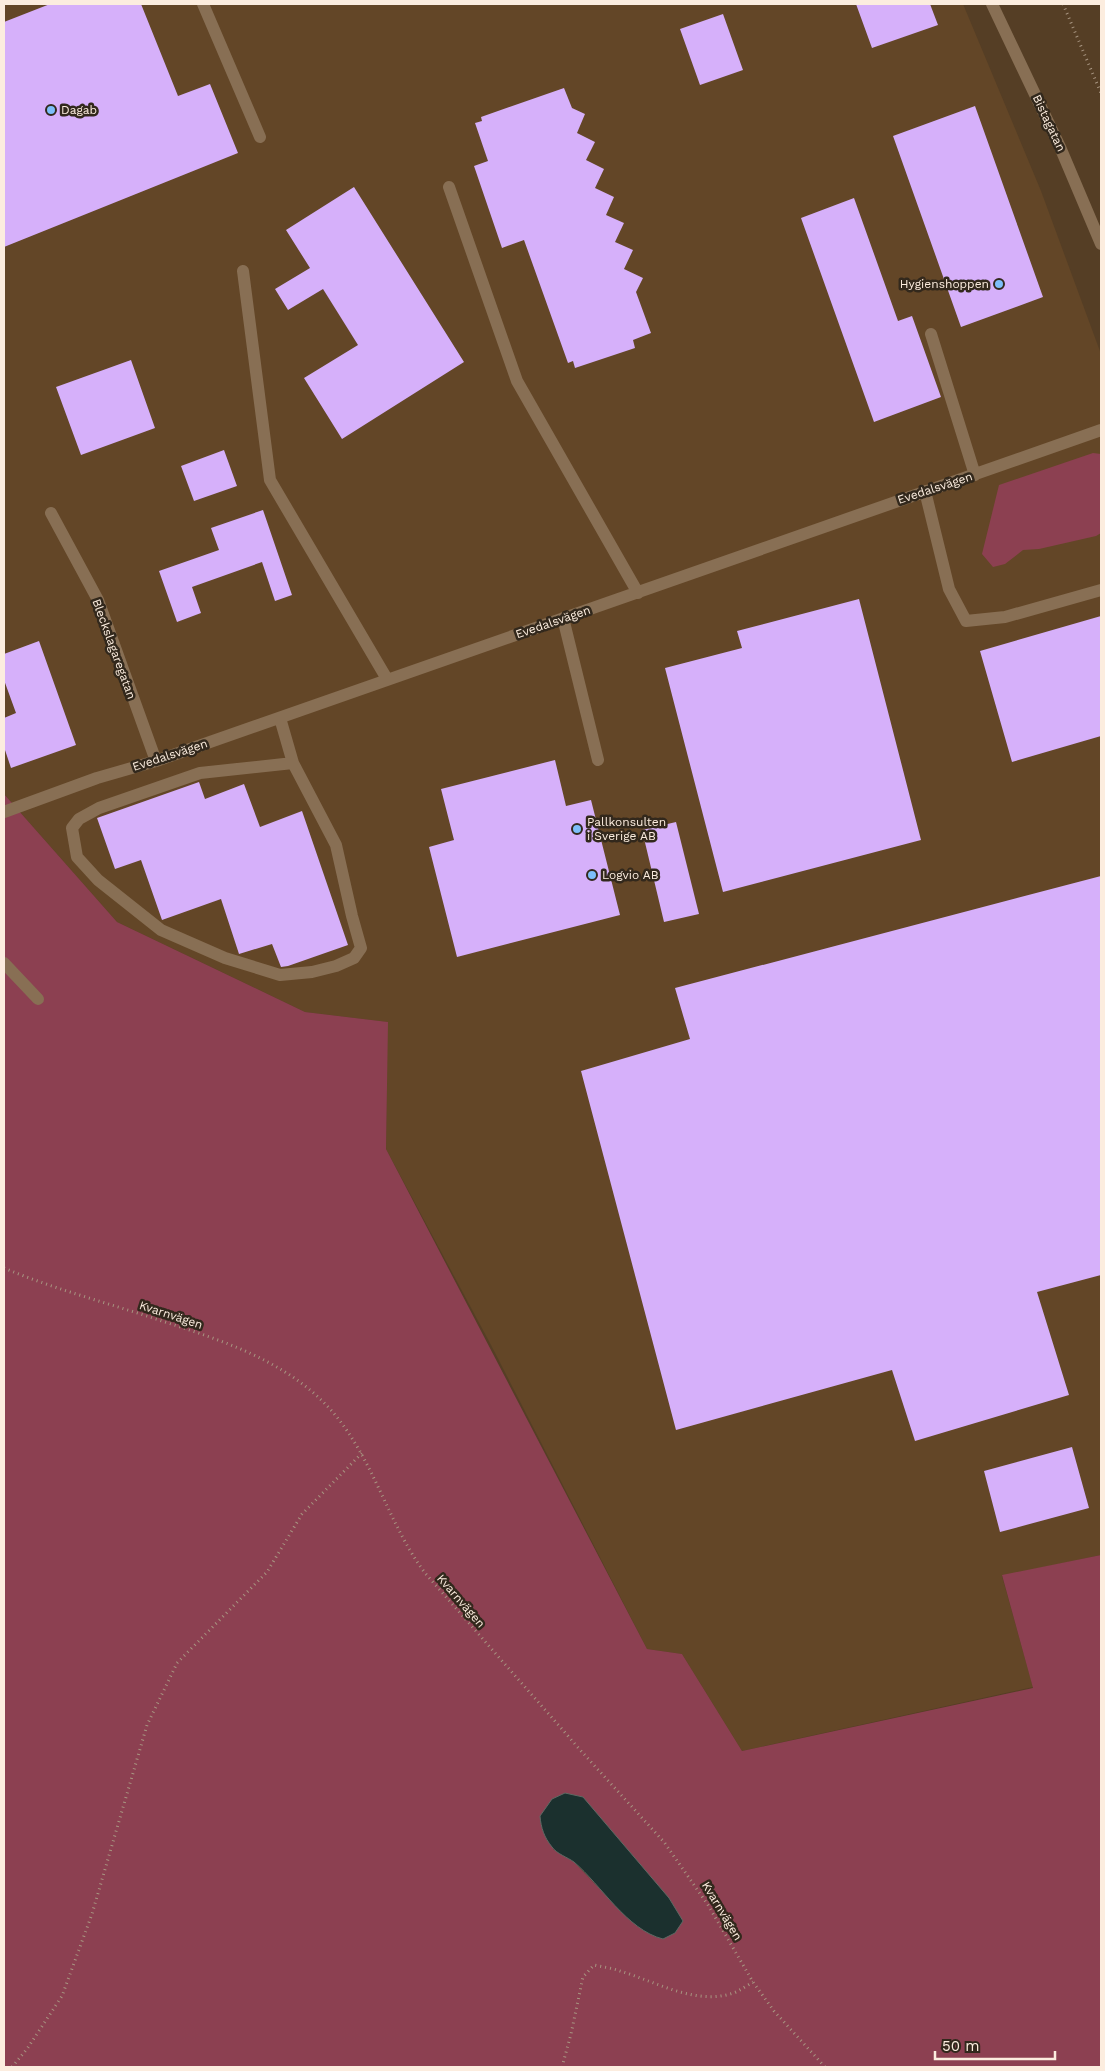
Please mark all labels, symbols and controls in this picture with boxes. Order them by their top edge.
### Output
street label: Bistagatan [1030,92,1068,154]
place label: Dagab [61,103,97,117]
marker: Dagab [45,104,57,116]
place label: Hygienshoppen [900,277,989,291]
marker: Hygienshoppen [993,278,1005,290]
street label: Evedalsvägen [896,469,974,507]
street label: Bleckslagaregatan [89,597,139,701]
street label: Evedalsvägen [514,603,592,641]
street label: Evedalsvägen [131,736,209,774]
place label: Pallkonsulten i Sverige AB [587,815,666,843]
marker: Pallkonsulten i Sverige AB [571,823,583,835]
place label: Logvio AB [602,868,659,882]
marker: Logvio AB [586,869,598,881]
street label: Kvarnvägen [137,1298,205,1332]
street label: Kvarnvägen [434,1572,488,1630]
street label: Kvarnvägen [699,1879,745,1943]
scale bar [935,2028,1055,2060]
text: 50 m [942,2037,979,2055]

